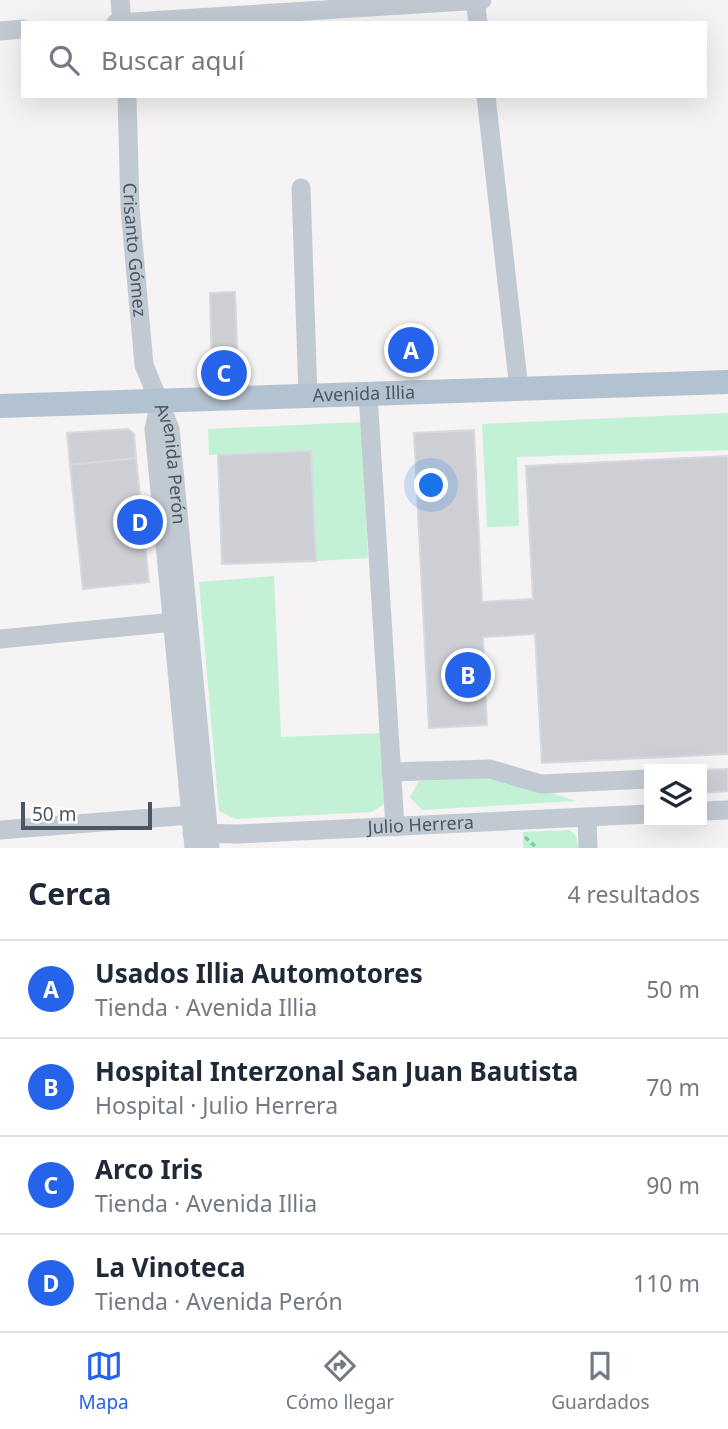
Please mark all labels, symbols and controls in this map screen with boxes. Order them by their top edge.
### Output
search box [21,21,707,98]
icon: search [45,41,83,79]
text: Buscar aquí [101,42,244,78]
street label: Crisanto Gómez [118,182,153,318]
pin: A [388,324,434,376]
pin: C [201,347,247,399]
street label: Avenida Illia [312,379,415,407]
street label: Avenida Perón [150,399,192,525]
your location [414,468,448,502]
pin: D [117,496,163,548]
pin: B [445,649,491,701]
map controls [644,764,707,827]
button: layers [644,764,707,827]
scale bar [21,799,152,831]
text: 50 m [32,801,76,827]
street label: Julio Herrera [365,810,474,839]
text: Cerca [28,873,111,914]
text: 4 resultados [567,878,700,910]
text: Usados Illia Automotores [95,955,423,991]
text: A [43,973,59,1005]
text: 50 m [646,973,700,1005]
text: Tienda · Avenida Illia [95,991,317,1023]
text: Hospital Interzonal San Juan Bautista [95,1053,578,1089]
text: B [43,1071,59,1103]
text: 70 m [646,1071,700,1103]
text: Hospital · Julio Herrera [95,1089,338,1121]
text: Arco Iris [95,1151,203,1187]
text: C [44,1169,58,1201]
text: 90 m [646,1169,700,1201]
text: Tienda · Avenida Illia [95,1187,317,1219]
text: La Vinoteca [95,1249,246,1285]
text: D [43,1267,59,1299]
text: 110 m [633,1267,700,1299]
text: Tienda · Avenida Perón [95,1285,343,1317]
tab: Mapa [79,1347,129,1415]
tab: Cómo llegar [286,1347,394,1415]
tab: Guardados [551,1347,650,1415]

